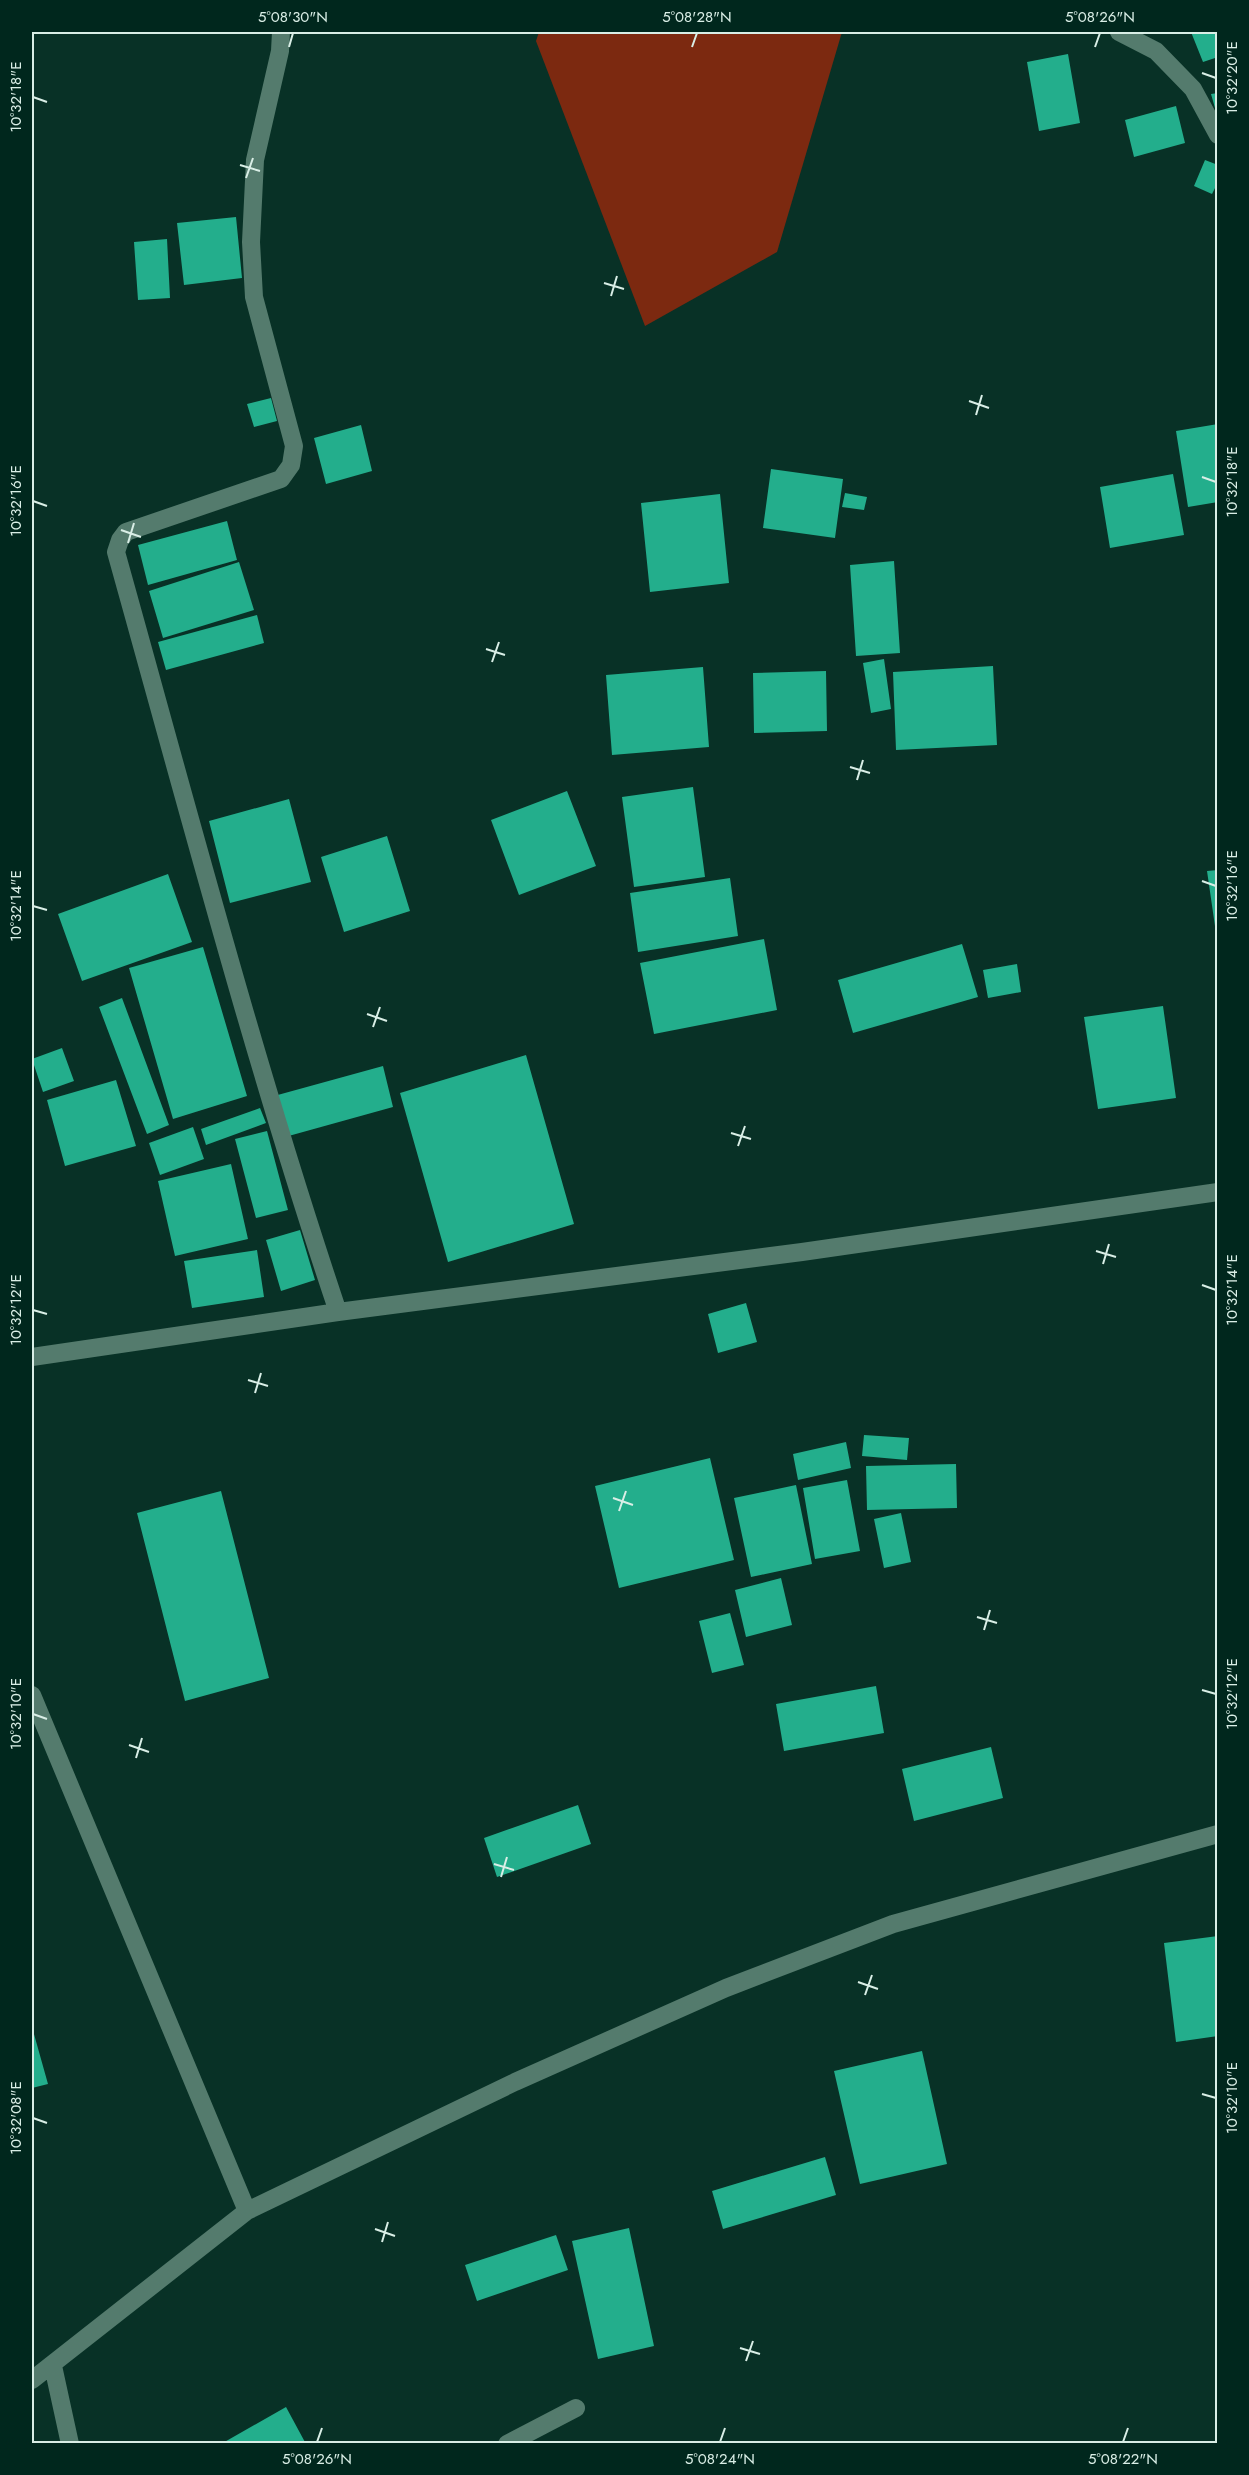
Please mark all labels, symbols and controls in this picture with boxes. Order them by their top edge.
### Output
text: 5°08'30"N [258,6,328,28]
text: 5°08'28"N [662,6,732,28]
text: 5°08'26"N [1065,6,1135,28]
text: 10°32'20"E [1221,41,1243,115]
text: 10°32'18"E [5,61,27,133]
text: 10°32'18"E [1221,446,1243,518]
text: 10°32'16"E [5,465,27,537]
text: 10°32'16"E [1221,850,1243,922]
text: 10°32'14"E [5,870,27,942]
text: 10°32'14"E [1221,1254,1243,1326]
text: 10°32'12"E [5,1274,27,1346]
text: 10°32'12"E [1221,1658,1243,1730]
text: 10°32'10"E [5,1678,27,1750]
text: 10°32'10"E [1221,2062,1243,2134]
text: 10°32'08"E [5,2081,27,2155]
text: 5°08'26"N [282,2448,352,2470]
text: 5°08'24"N [685,2448,755,2470]
text: 5°08'22"N [1088,2448,1158,2470]

